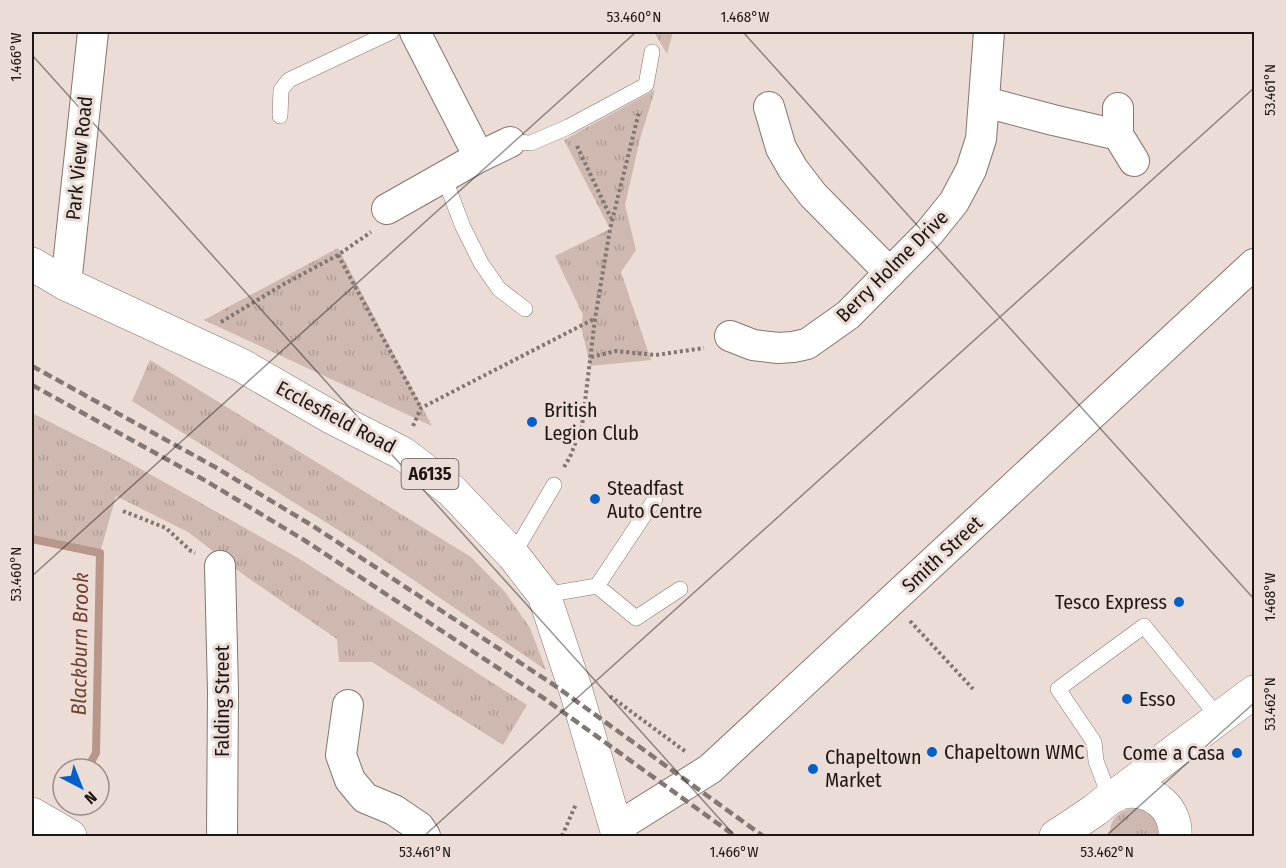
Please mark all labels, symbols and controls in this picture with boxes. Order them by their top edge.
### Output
text: 53.460°N [607,8,661,26]
text: 1.468°W [721,8,770,26]
text: 1.466°W [7,33,25,81]
text: 53.461°N [1261,64,1279,116]
street label: Park View Road [61,95,97,221]
street label: Berry Holme Drive [831,205,953,327]
street label: Ecclesfield Road [272,375,400,459]
place label: British Legion Club [544,398,639,445]
marker: British Legion Club [525,415,539,429]
road number: A6135 [402,459,458,489]
place label: Steadfast Auto Centre [607,476,702,523]
marker: Steadfast Auto Centre [588,492,602,506]
street label: Smith Street [897,510,988,597]
text: 53.460°N [7,547,25,601]
water label: Blackburn Brook [66,572,94,716]
text: 1.468°W [1261,573,1279,622]
place label: Tesco Express [1055,590,1167,614]
marker: Tesco Express [1172,595,1186,609]
street label: Falding Street [210,645,234,757]
text: 53.462°N [1261,677,1279,731]
place label: Esso [1139,687,1176,711]
marker: Esso [1120,692,1134,706]
place label: Chapeltown WMC [944,740,1084,764]
place label: Come a Casa [1122,741,1225,765]
place label: Chapeltown Market [825,745,922,792]
marker: Chapeltown WMC [925,745,939,759]
marker: Come a Casa [1230,746,1244,760]
north arrow [51,757,111,817]
marker: Chapeltown Market [806,762,820,776]
text: N [81,788,101,808]
text: 53.461°N [399,843,451,861]
text: 1.466°W [710,843,758,861]
text: 53.462°N [1080,843,1134,861]

